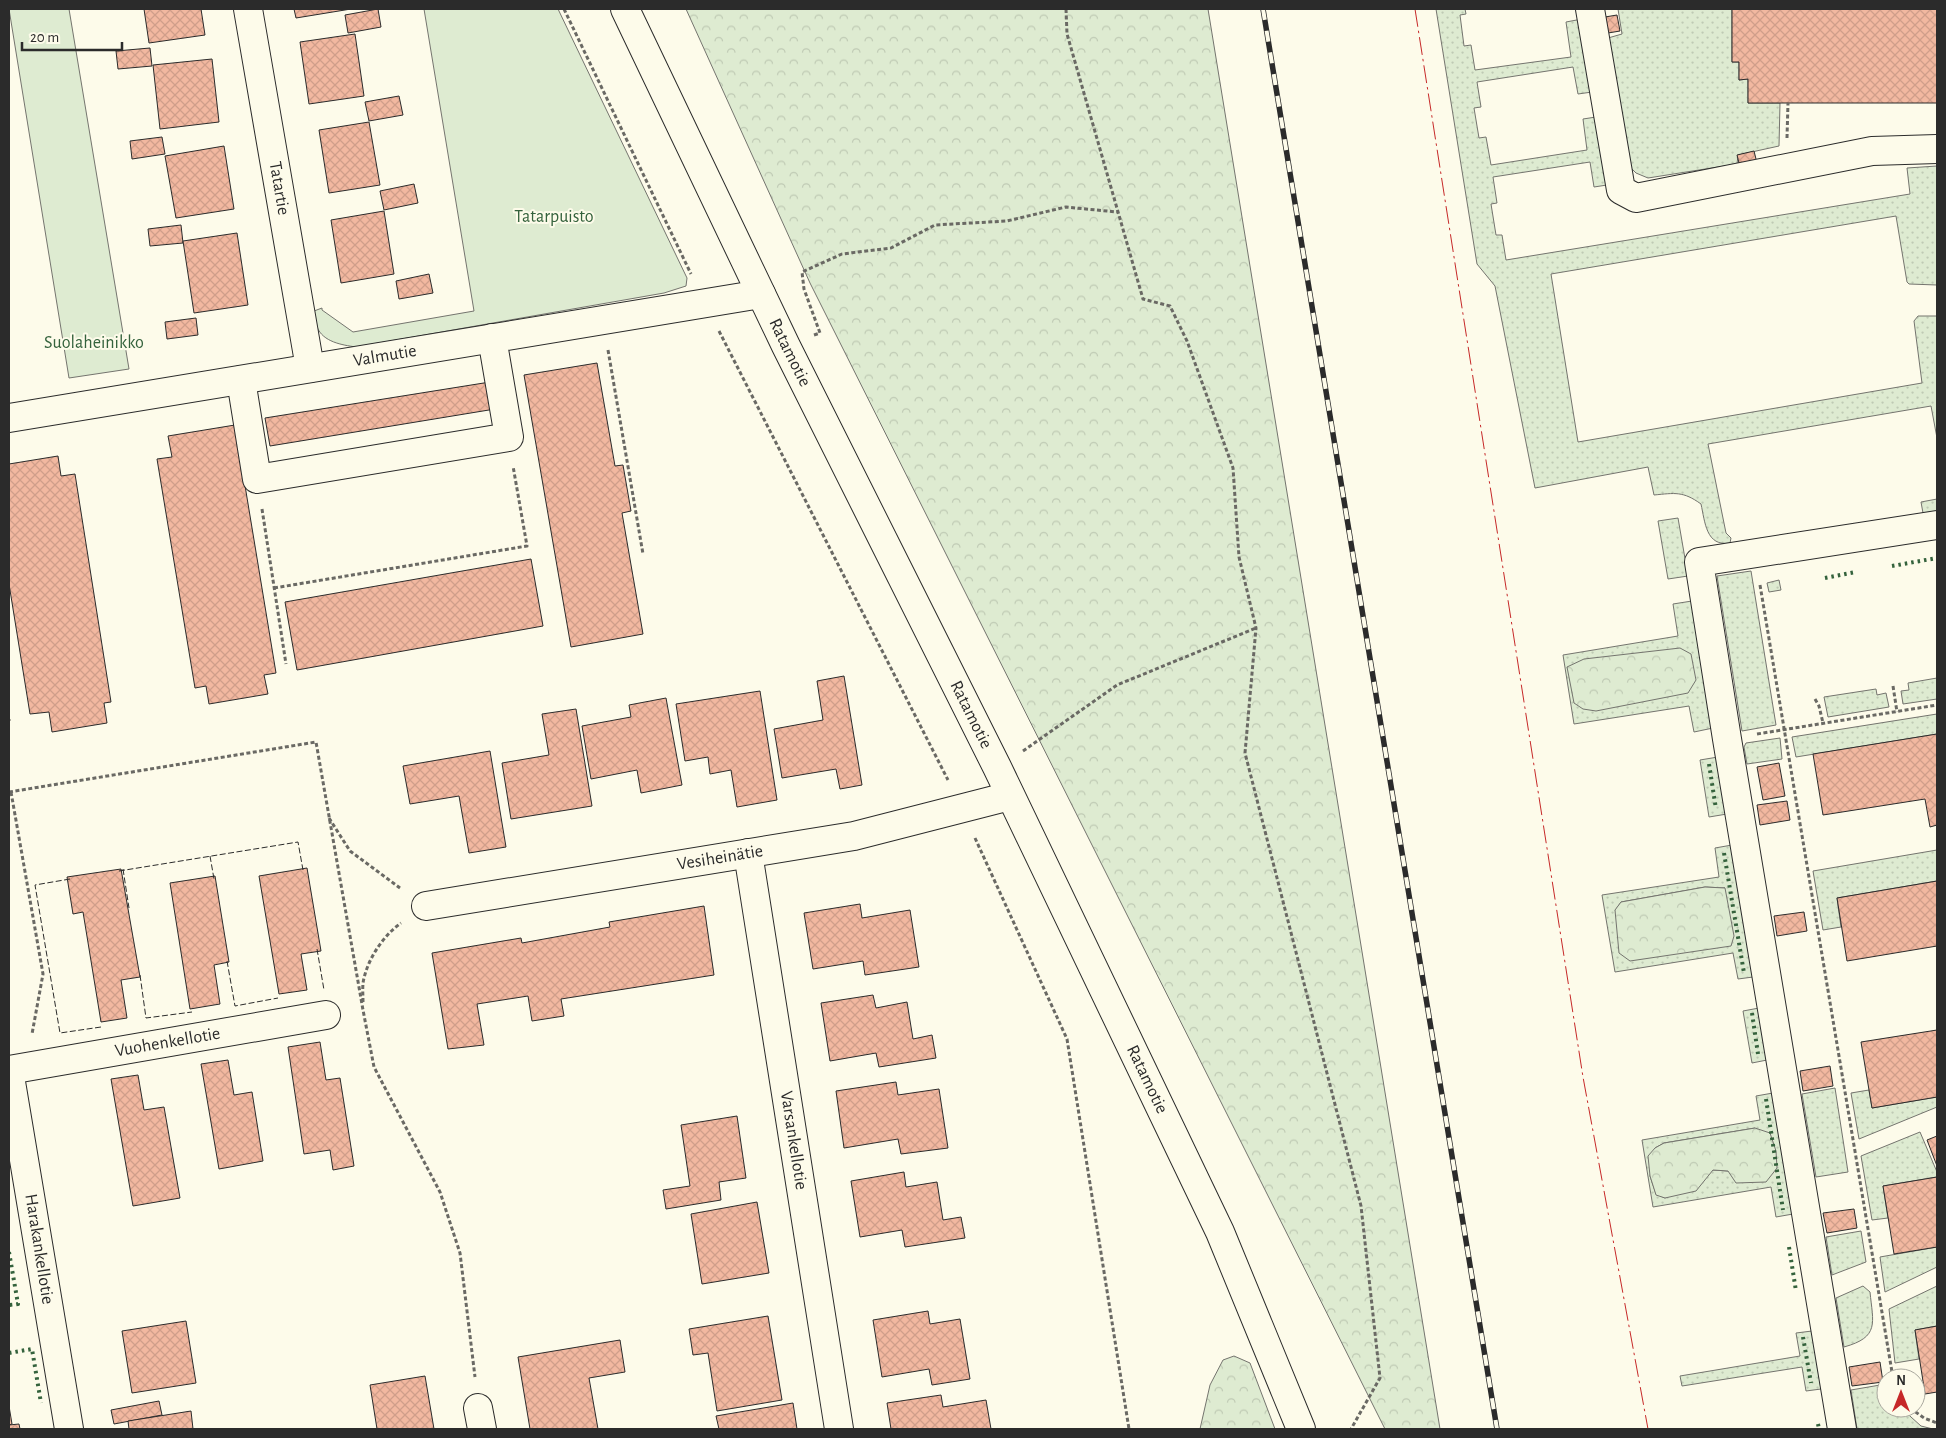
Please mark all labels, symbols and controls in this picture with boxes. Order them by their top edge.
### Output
scale bar [22,20,122,52]
text: 20 m [30,30,59,45]
street label: Tatartie [266,160,292,217]
park label: Tatarpuisto [514,208,594,226]
street label: Ratamotie [765,316,814,390]
park label: Suolaheinikko [44,334,144,352]
street label: Valmutie [352,342,418,370]
street label: Ratamotie [946,678,995,752]
street label: Vesiheinätie [676,842,764,874]
street label: Vuohenkellotie [114,1024,222,1060]
street label: Ratamotie [1123,1042,1171,1117]
street label: Varsankellotie [777,1090,810,1191]
street label: Harakankellotie [21,1192,57,1306]
north arrow [1876,1368,1926,1418]
text: N [1896,1374,1906,1388]

